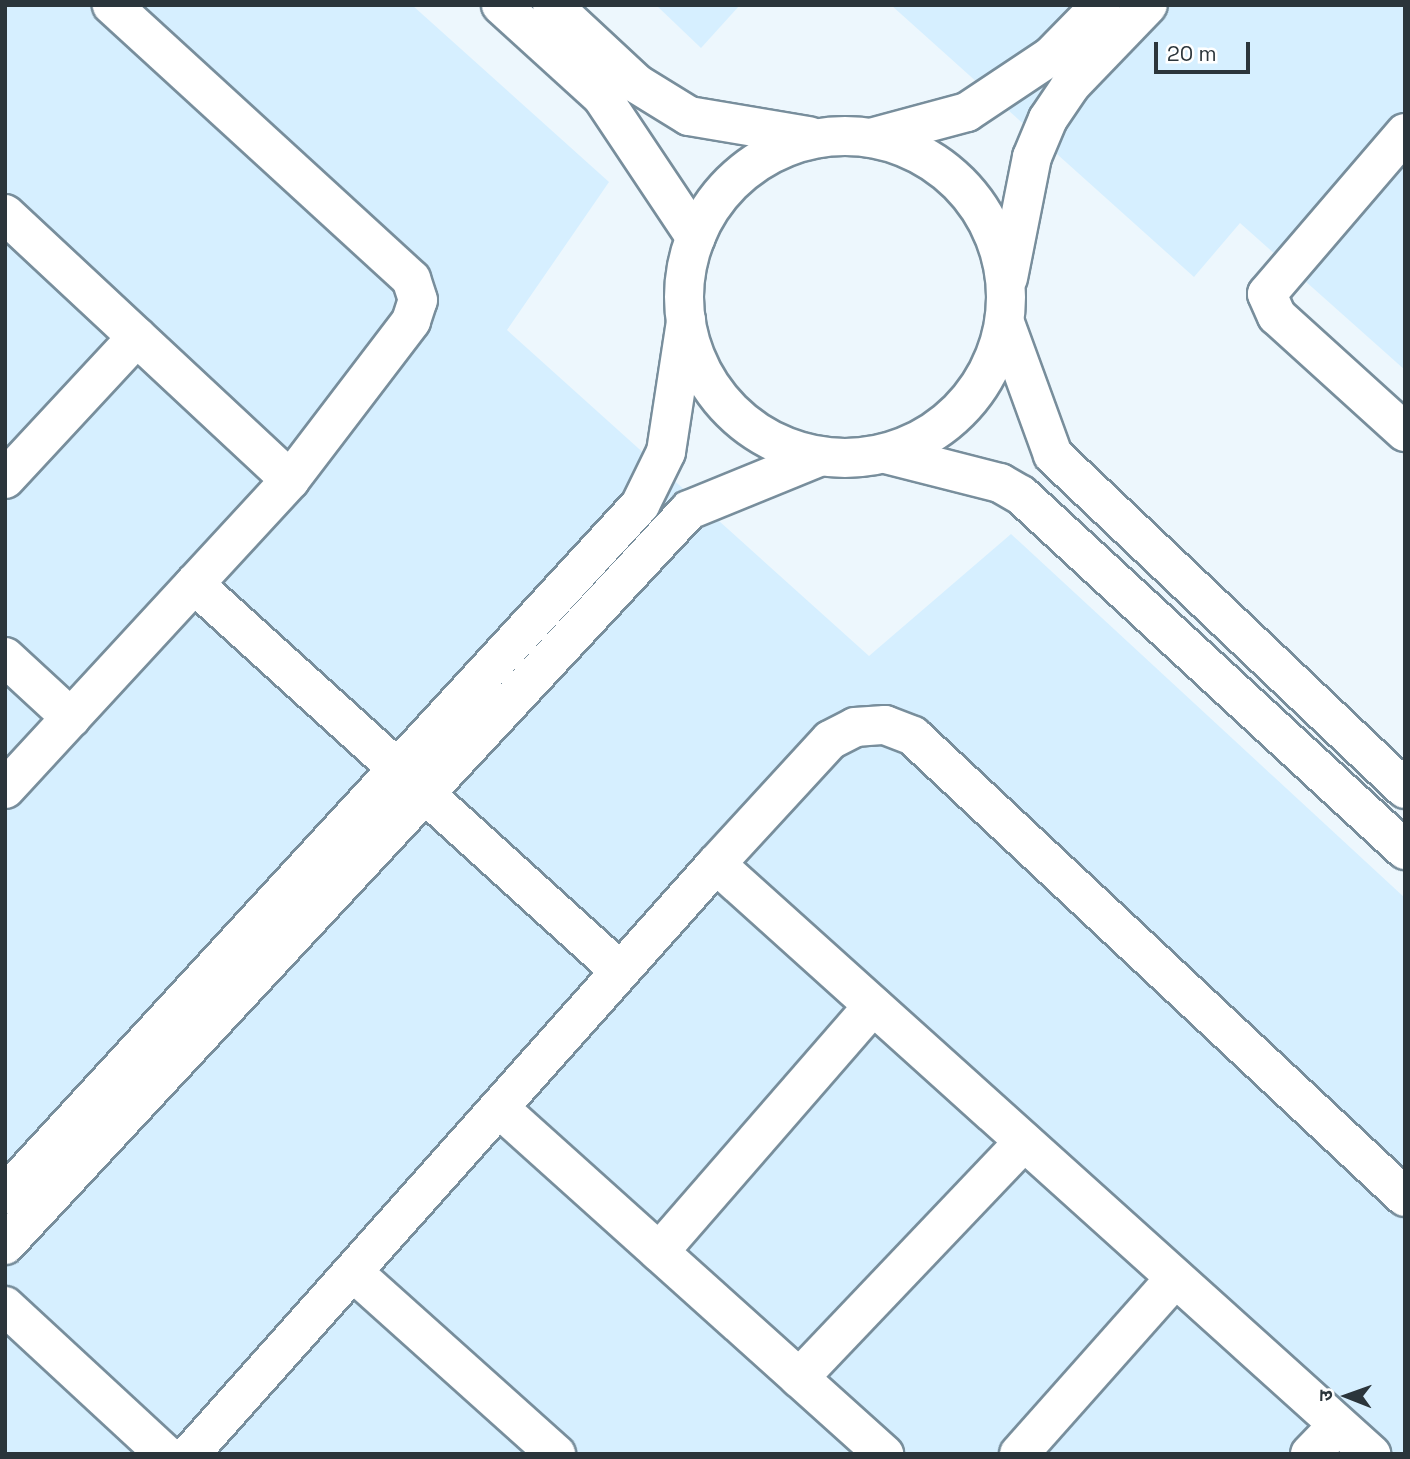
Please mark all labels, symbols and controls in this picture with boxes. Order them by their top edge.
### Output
scale bar [1158,28,1254,72]
text: 20 m [1167,40,1217,67]
north arrow [1312,1361,1382,1431]
text: उ [1313,1390,1338,1401]

